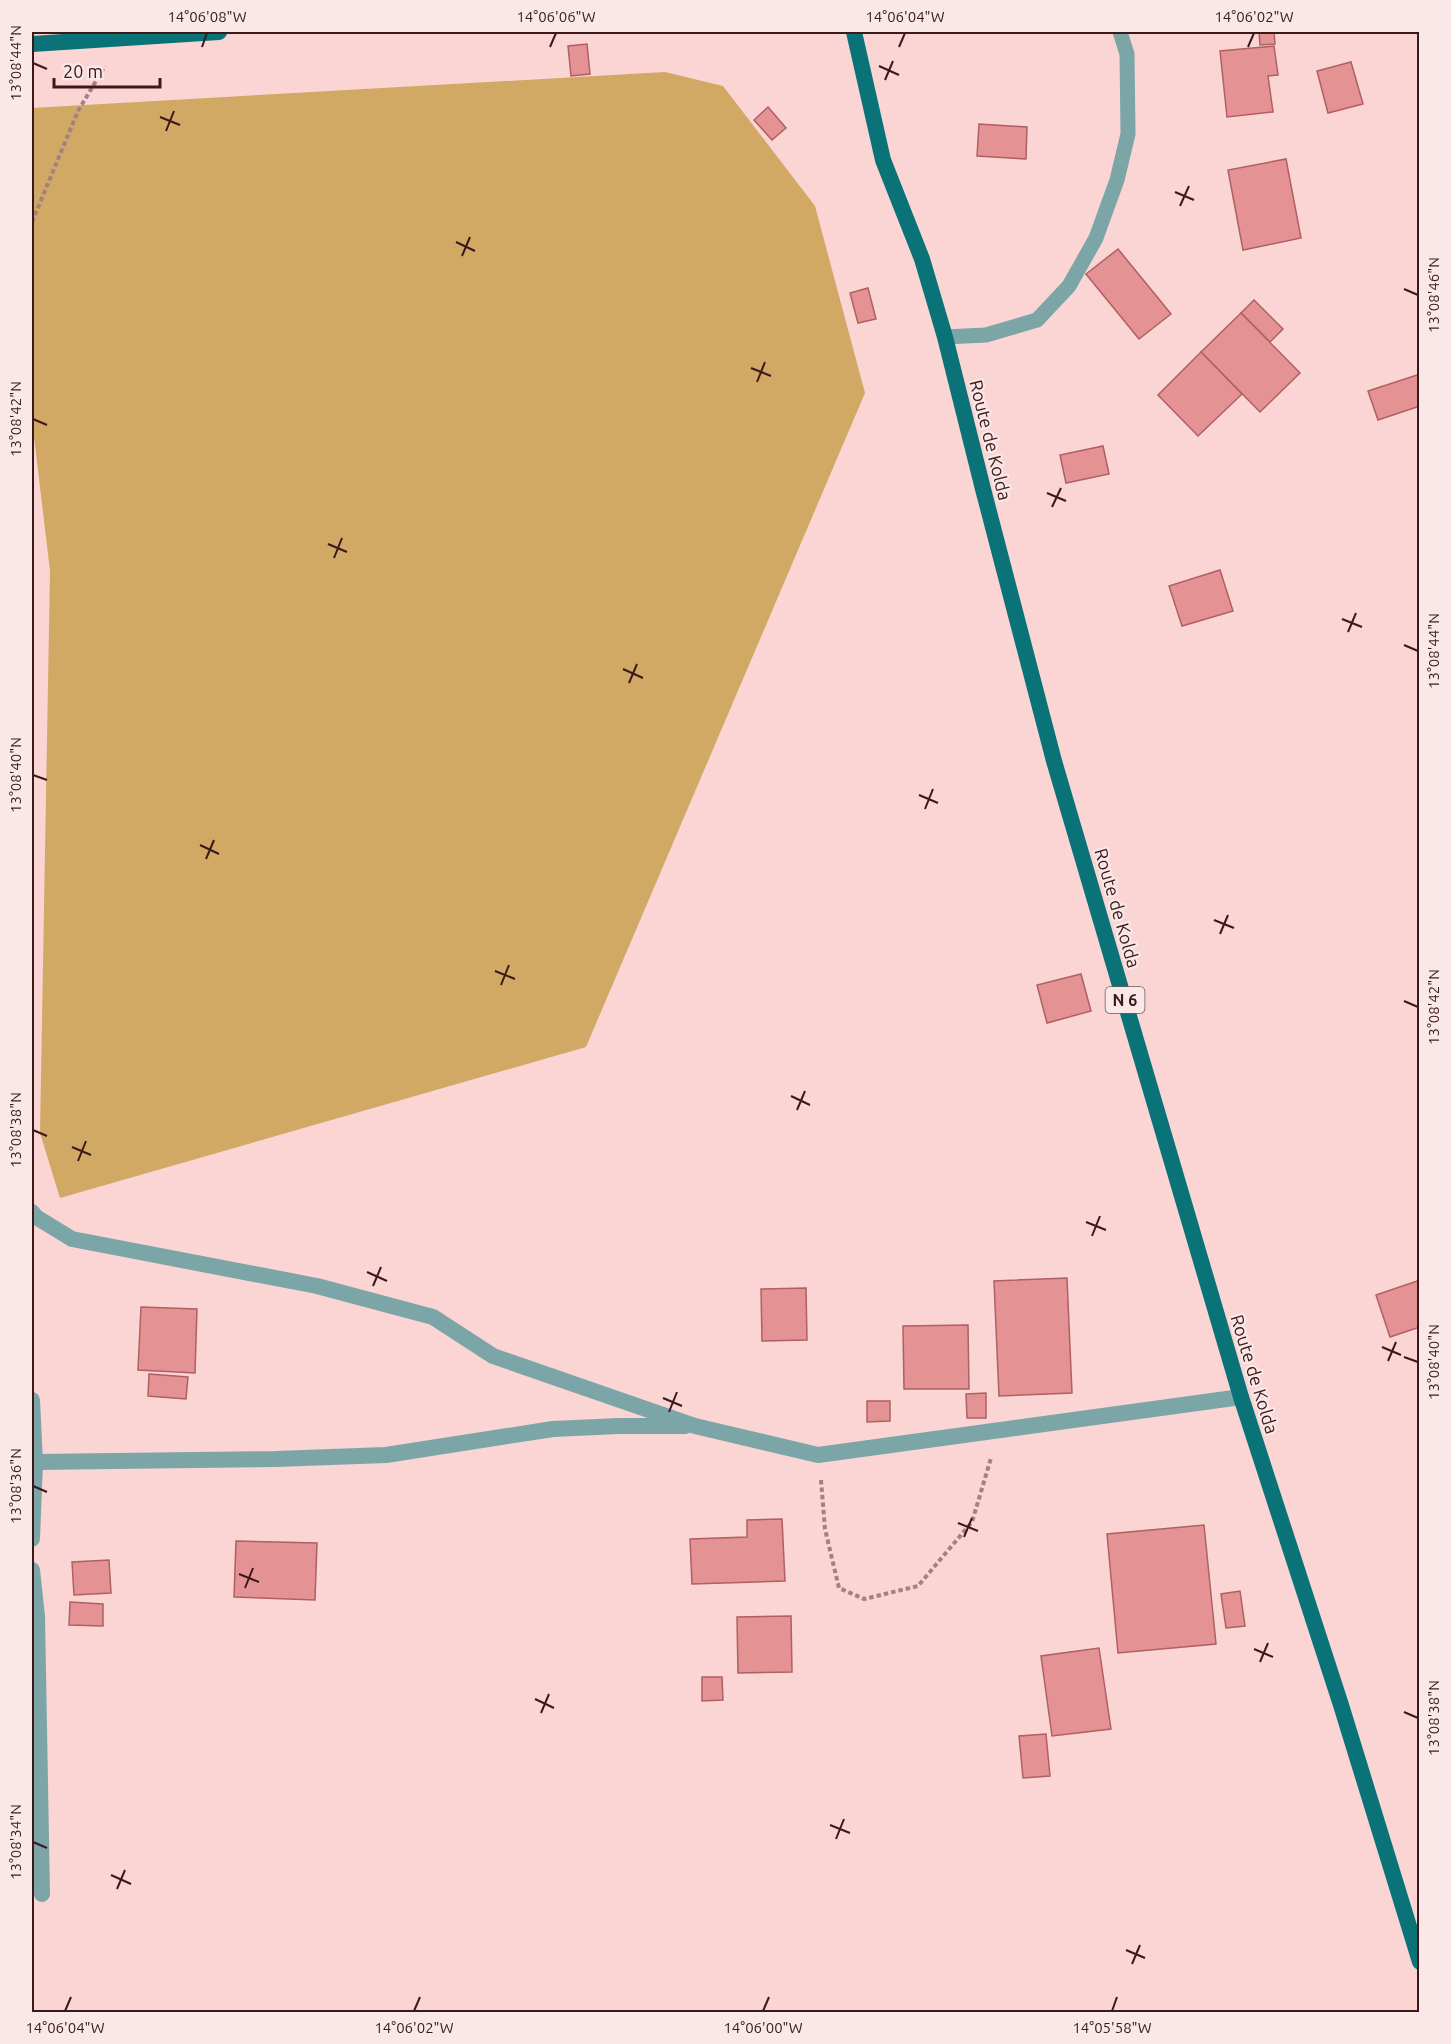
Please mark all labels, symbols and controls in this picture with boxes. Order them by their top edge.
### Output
text: 14°06'08"W [167,8,247,25]
text: 14°06'06"W [516,8,596,25]
text: 14°06'04"W [865,8,945,25]
text: 14°06'02"W [1214,8,1294,25]
text: 13°08'44"N [7,25,24,101]
scale bar [54,51,160,89]
text: 20 m [63,61,103,81]
text: 13°08'46"N [1425,257,1442,333]
street label: Route de Kolda [966,378,1016,502]
text: 13°08'42"N [7,381,24,457]
text: 13°08'44"N [1425,613,1442,689]
text: 13°08'40"N [7,737,24,813]
street label: Route de Kolda [1091,846,1145,970]
text: 13°08'42"N [1425,969,1442,1045]
road number: N 6 [1106,987,1144,1013]
text: 13°08'38"N [7,1092,24,1168]
street label: Route de Kolda [1227,1312,1283,1436]
text: 13°08'40"N [1425,1324,1442,1400]
text: 13°08'36"N [7,1448,24,1524]
text: 13°08'38"N [1425,1680,1442,1756]
text: 13°08'34"N [7,1804,24,1880]
text: 14°06'04"W [25,2019,105,2036]
text: 14°06'02"W [374,2019,454,2036]
text: 14°06'00"W [723,2019,803,2036]
text: 14°05'58"W [1072,2019,1152,2036]

